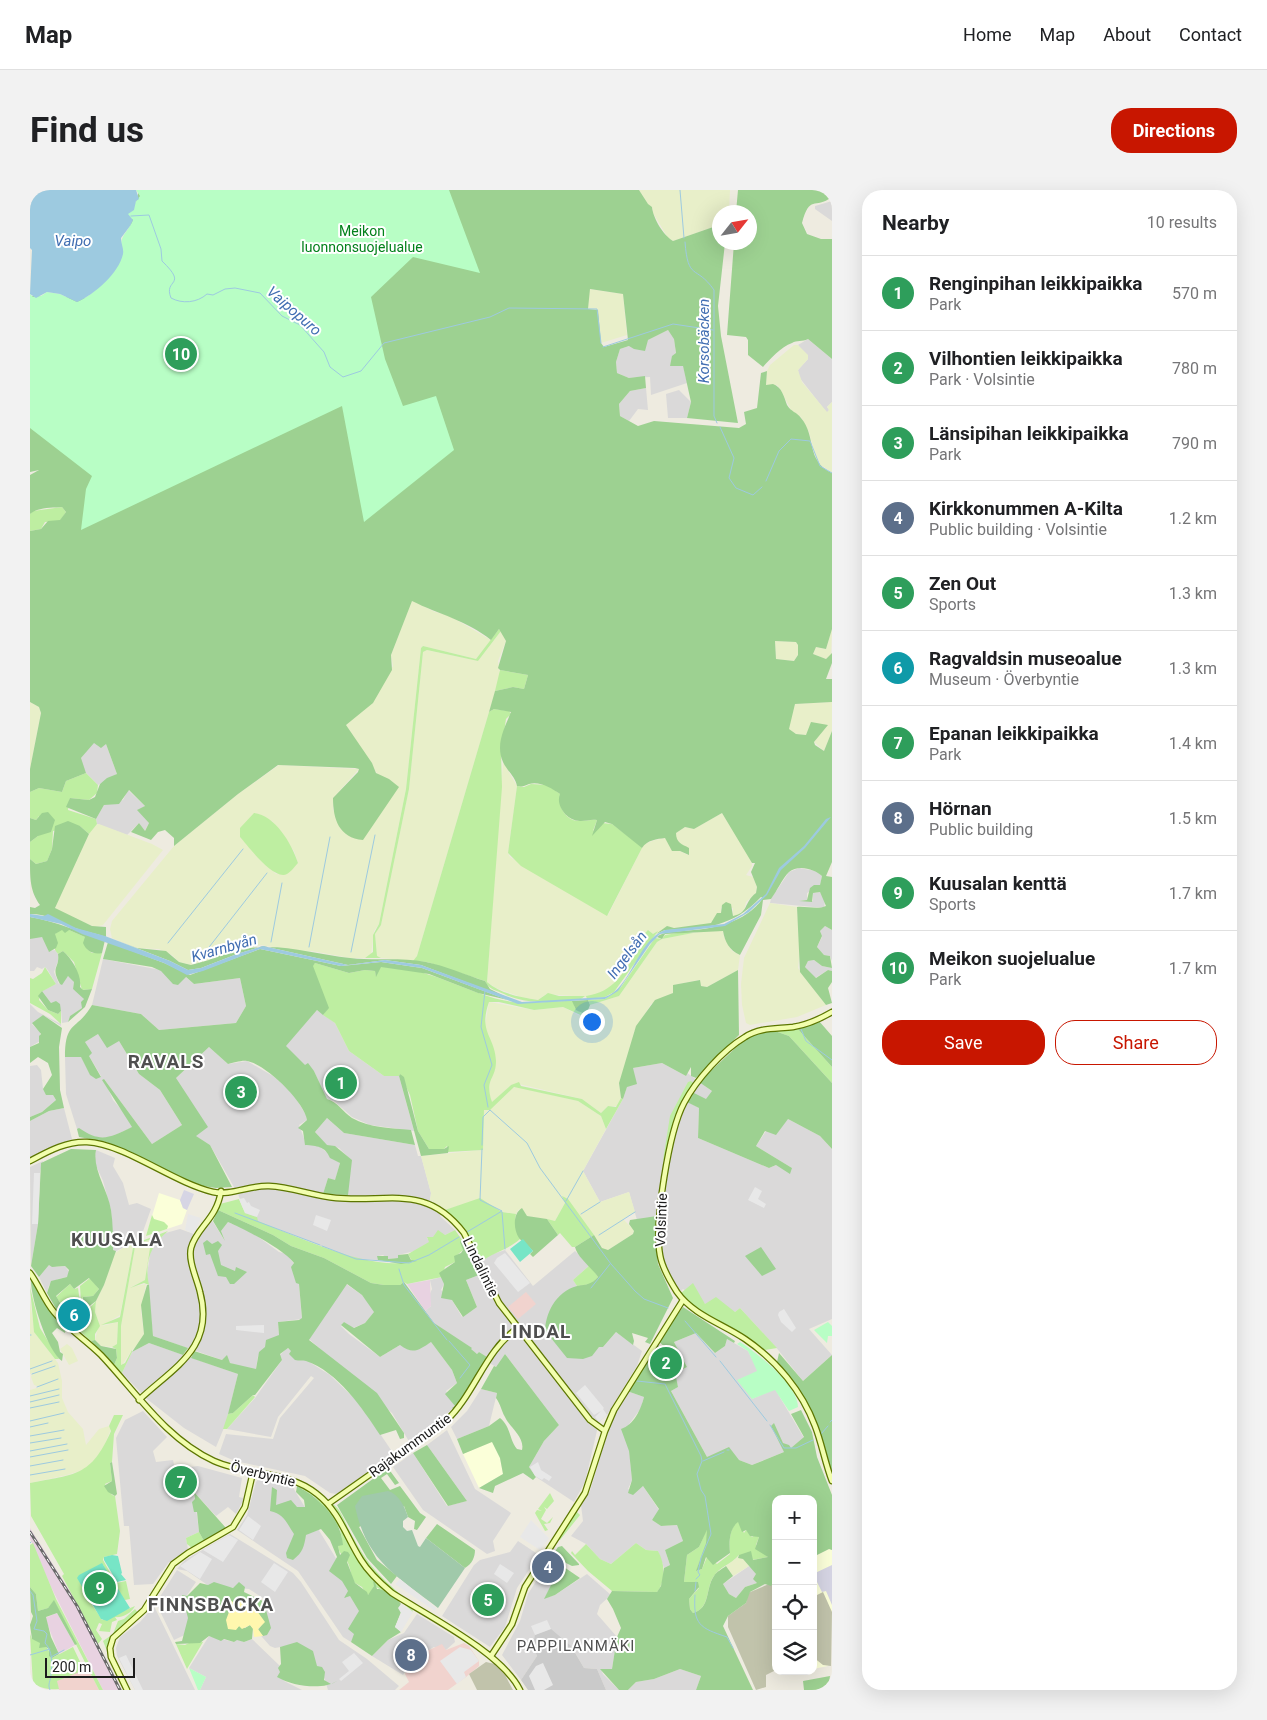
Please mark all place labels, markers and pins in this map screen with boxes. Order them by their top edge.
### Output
pin: 10 [165,335,197,373]
pin: 1 [325,1064,357,1102]
pin: 3 [225,1073,257,1111]
pin: 6 [58,1296,90,1334]
pin: 2 [650,1344,682,1382]
pin: 7 [165,1463,197,1501]
pin: 4 [532,1548,564,1586]
pin: 9 [84,1569,116,1607]
pin: 5 [472,1581,504,1619]
pin: 8 [395,1636,427,1674]

